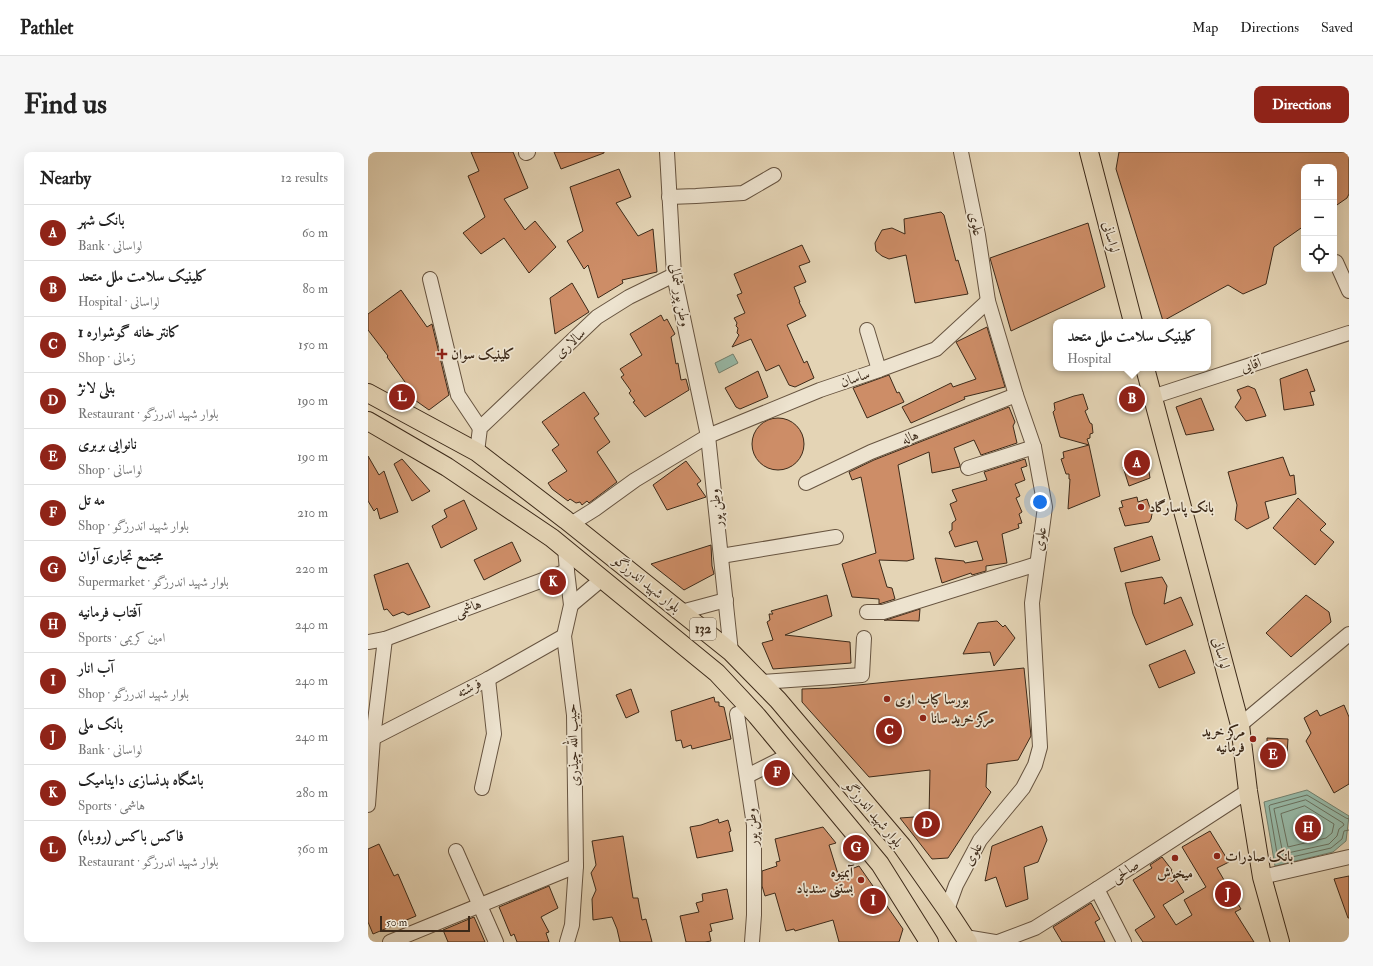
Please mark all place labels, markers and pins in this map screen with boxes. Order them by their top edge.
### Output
place label: کلینیک سوان [451,346,515,363]
marker: کلینیک سوان [436,348,448,360]
pin: L [389,382,415,412]
pin: B [1119,384,1145,414]
pin: A [1124,448,1150,478]
place label: بانک پاسارگاد [1149,498,1214,518]
marker: بانک پاسارگاد [1136,502,1146,512]
pin: K [540,567,566,597]
place label: بورسا کباب اوی [895,691,969,708]
marker: بورسا کباب اوی [882,694,892,704]
place label: مرکز خرید سانا [931,710,994,728]
marker: مرکز خرید سانا [918,713,928,723]
pin: C [876,716,902,746]
place label: مرکز خرید فرمانیه [1202,723,1245,757]
marker: مرکز خرید فرمانیه [1248,734,1258,744]
pin: E [1260,740,1286,770]
pin: F [764,758,790,788]
pin: D [914,809,940,839]
pin: H [1295,813,1321,843]
pin: G [843,833,869,863]
place label: بانک صادرات [1225,848,1294,865]
marker: بانک صادرات [1212,851,1222,861]
marker: میخوش [1170,853,1180,863]
place label: آبمیوه بستنی سندباد [796,864,855,898]
place label: میخوش [1157,865,1193,882]
marker: آبمیوه بستنی سندباد [856,875,866,885]
pin: J [1215,879,1241,909]
pin: I [860,886,886,916]

